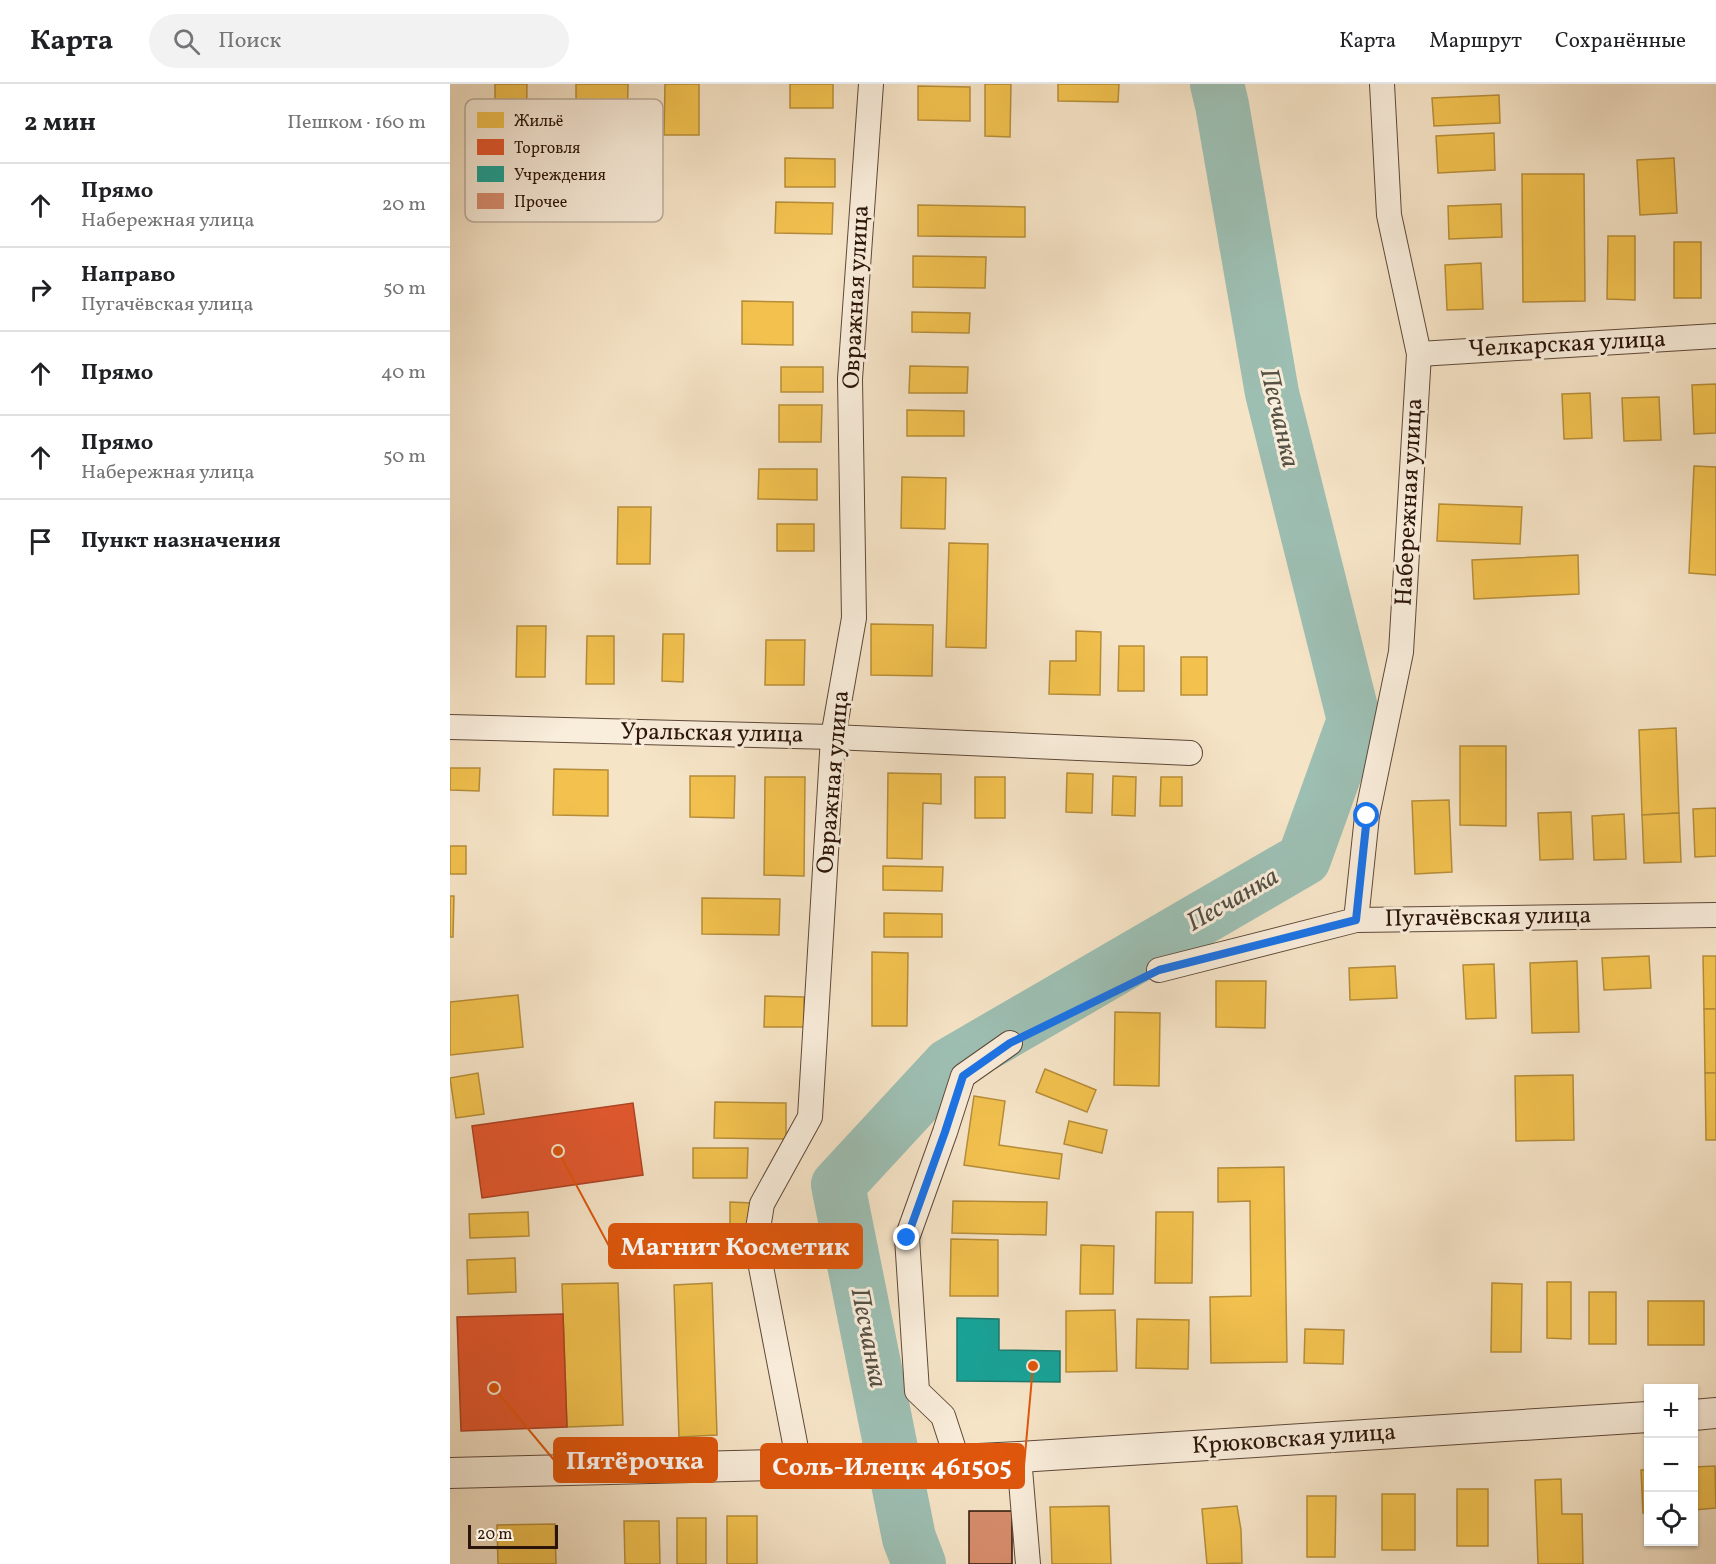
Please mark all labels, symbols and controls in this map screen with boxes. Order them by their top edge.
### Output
search box [149,14,569,68]
text: Карта [30,22,113,61]
icon: search [170,25,203,58]
text: Поиск [218,26,281,57]
text: Карта [1339,27,1396,56]
text: Маршрут [1429,27,1522,56]
text: Сохранённые [1555,27,1686,56]
legend [465,99,663,222]
text: 2 мин [24,105,96,141]
text: Пешком · 160 m [287,109,426,137]
text: Жильё [514,111,563,133]
text: Торговля [514,138,580,160]
text: Учреждения [514,165,606,187]
text: Прямо [81,176,153,207]
icon: ahead [24,189,57,222]
text: 20 m [382,191,426,219]
text: Прочее [514,192,567,214]
street label: Овражная улица [835,204,879,390]
text: Набережная улица [81,207,255,235]
text: Направо [81,260,175,291]
icon: right [24,273,57,306]
text: 50 m [383,275,426,303]
text: Пугачёвская улица [81,291,253,319]
street label: Челкарская улица [1467,323,1667,367]
icon: ahead [24,357,57,390]
text: Прямо [81,358,153,389]
text: 40 m [381,359,426,387]
water label: Песчанка [1250,365,1308,471]
street label: Набережная улица [1388,397,1432,607]
text: Прямо [81,428,153,459]
icon: ahead [24,441,57,474]
text: 50 m [383,443,426,471]
text: Набережная улица [81,459,255,487]
icon: arrive [24,525,57,558]
text: Пункт назначения [81,526,281,557]
street label: Овражная улица [809,689,859,875]
street label: Уральская улица [620,715,804,753]
route start [1353,802,1379,828]
water label: Песчанка [1180,859,1286,941]
street label: Пугачёвская улица [1384,899,1592,937]
callout: Магнит Косметик [609,1224,862,1268]
route end [893,1224,919,1250]
text: Магнит Косметик [621,1230,850,1266]
water label: Песчанка [841,1285,895,1391]
map controls [1644,1384,1698,1546]
button: + [1644,1384,1698,1438]
street label: Крюковская улица [1191,1416,1397,1464]
callout: Пятёрочка [554,1438,717,1482]
button: − [1644,1438,1698,1492]
text: Пятёрочка [566,1444,704,1480]
callout: Соль-Илецк 461505 [761,1444,1024,1488]
text: Соль-Илецк 461505 [772,1450,1012,1486]
button: locate [1644,1492,1698,1546]
scale bar [468,1522,558,1550]
text: 20 m [477,1524,512,1546]

